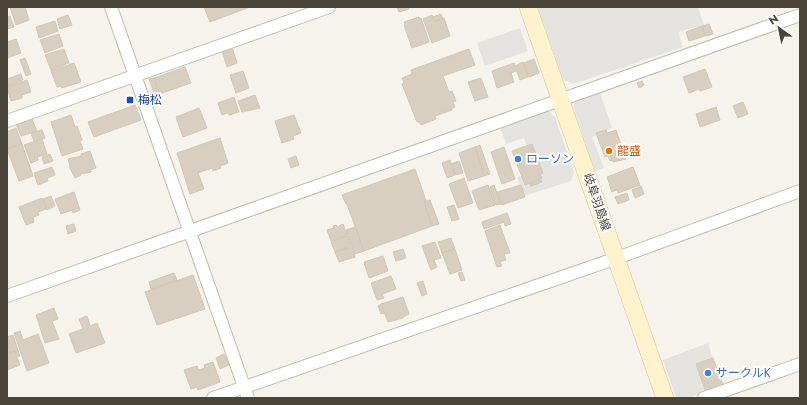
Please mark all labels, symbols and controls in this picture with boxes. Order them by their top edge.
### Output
north arrow [759,8,799,48]
text: N [766,11,782,29]
place label: 梅松 [138,91,162,109]
marker: 梅松 [125,95,135,105]
place label: 龍盛 [617,142,641,160]
marker: 龍盛 [604,146,614,156]
place label: ローソン [526,150,574,168]
marker: ローソン [513,154,523,164]
street label: 岐阜羽島線 [579,171,615,233]
place label: サークルK [716,364,771,382]
marker: サークルK [703,368,713,378]

